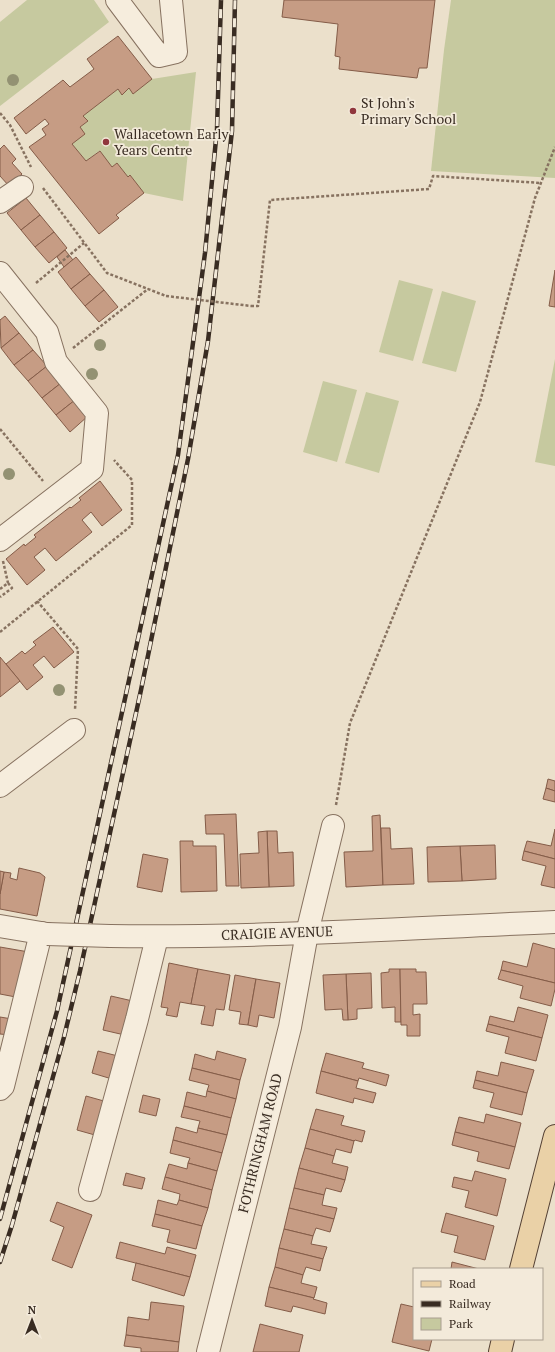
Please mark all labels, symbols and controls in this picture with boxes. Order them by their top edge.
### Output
place label: St John's Primary School [361,93,456,128]
marker: St John's Primary School [348,106,358,116]
place label: Wallacetown Early Years Centre [114,124,230,159]
marker: Wallacetown Early Years Centre [101,137,111,147]
street label: CRAIGIE AVENUE [221,921,333,944]
street label: FOTHRINGHAM ROAD [233,1071,286,1215]
legend [413,1268,543,1340]
text: Road [449,1276,476,1291]
text: Railway [449,1296,492,1311]
north arrow [12,1300,52,1340]
text: N [28,1303,37,1317]
text: Park [449,1316,474,1331]

